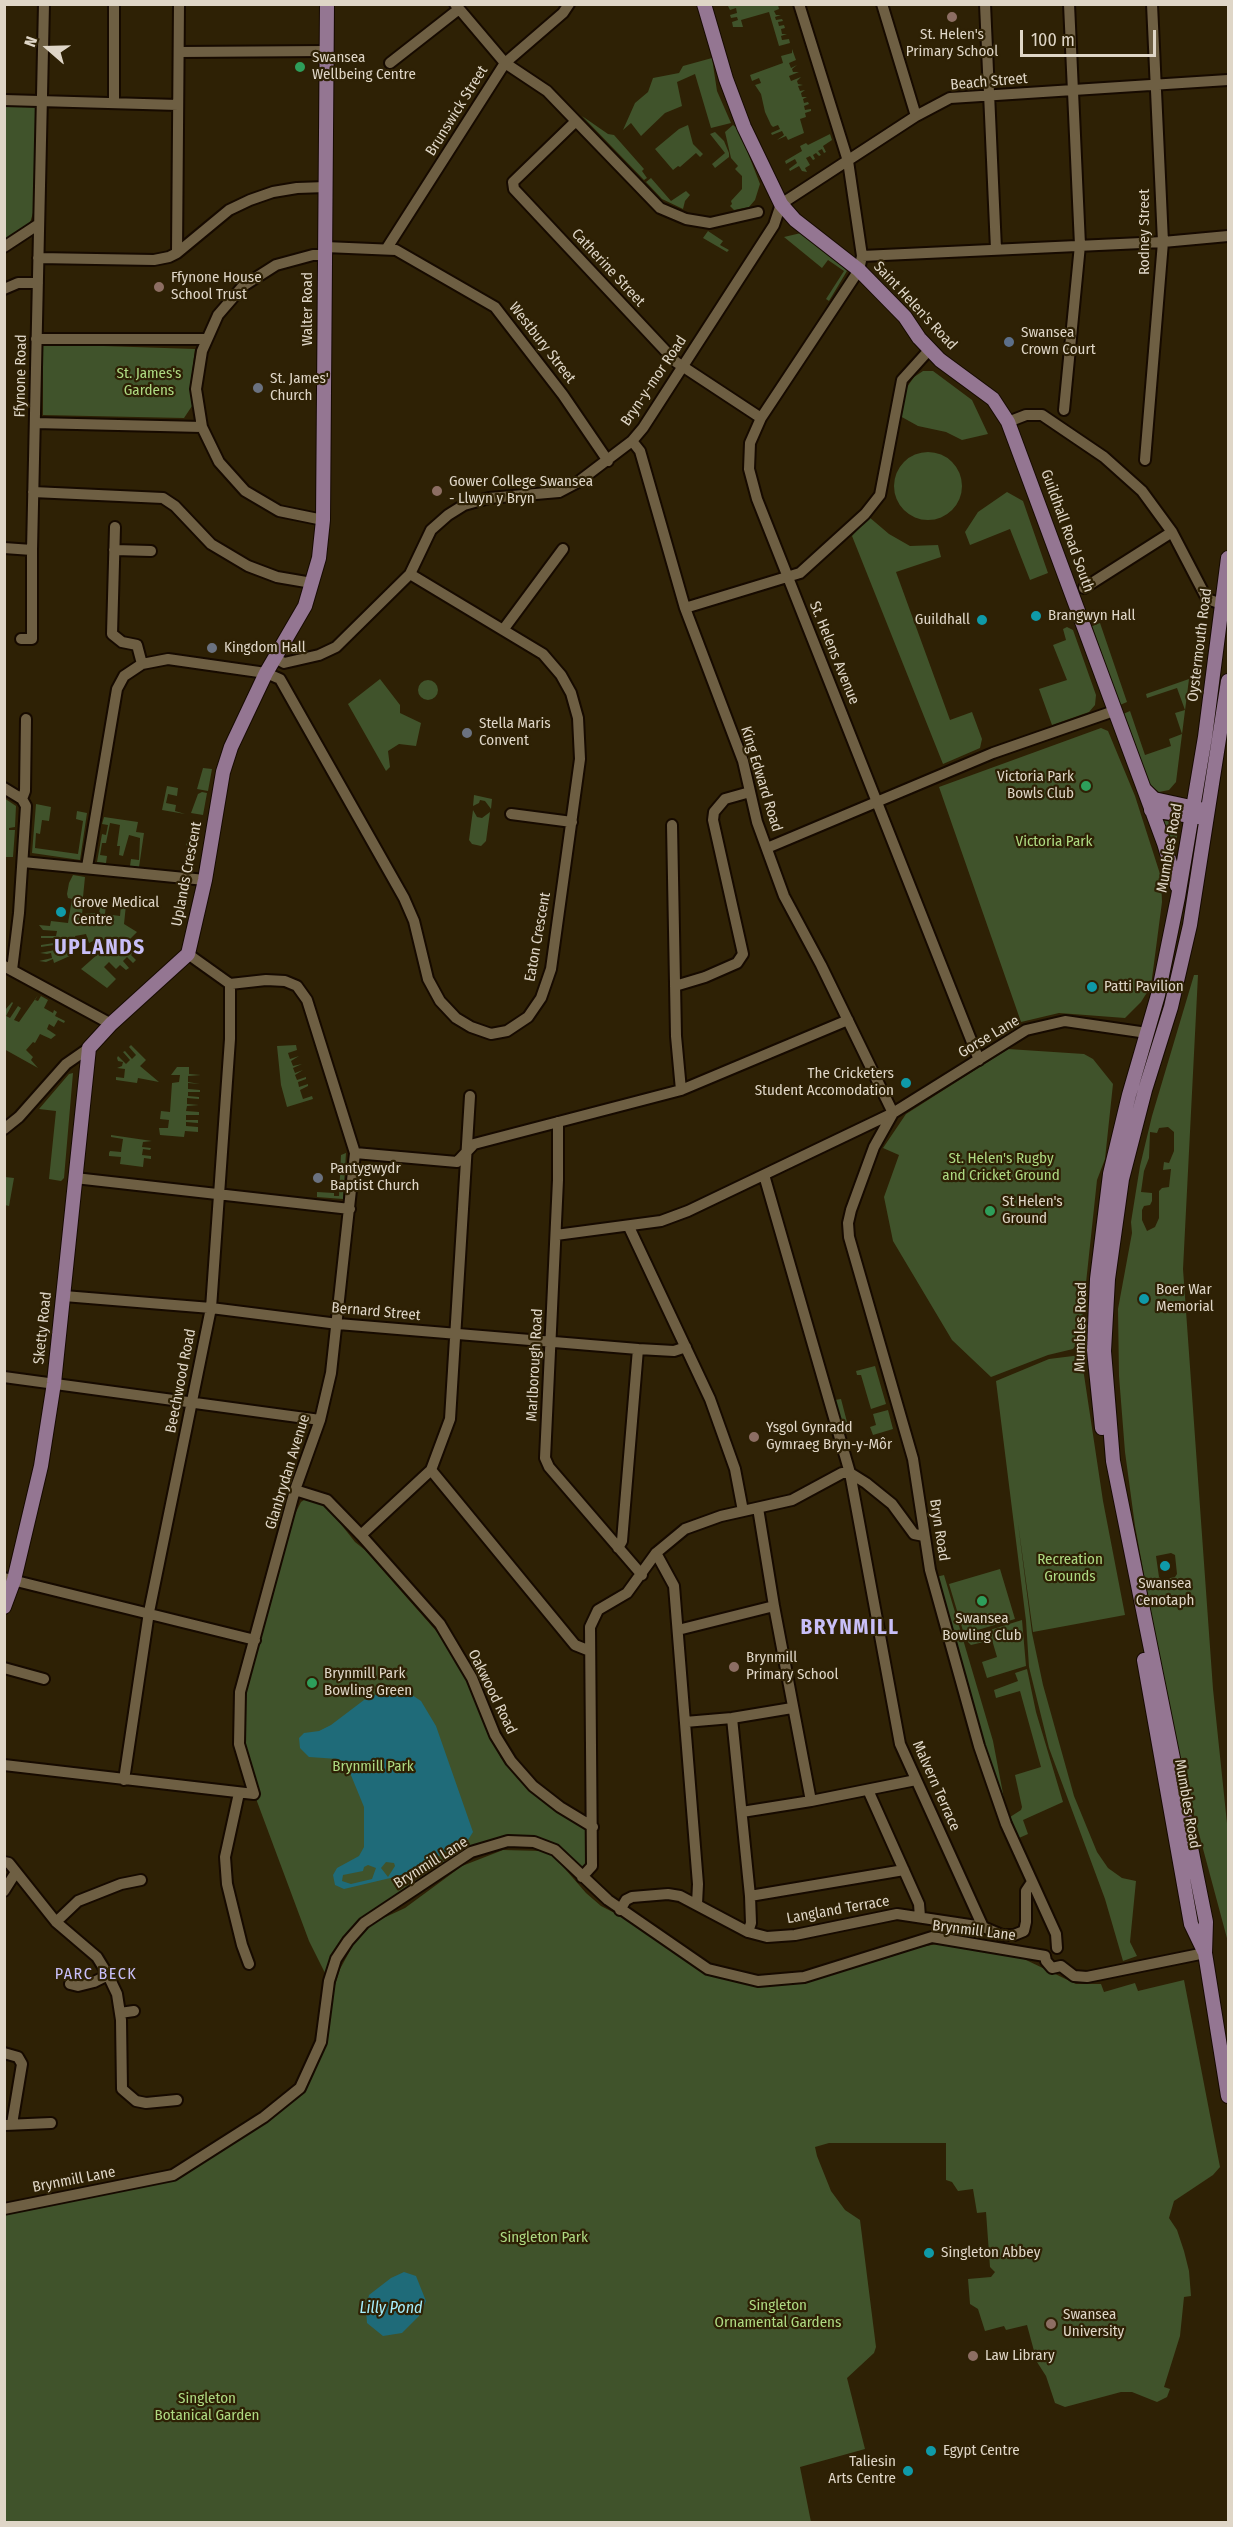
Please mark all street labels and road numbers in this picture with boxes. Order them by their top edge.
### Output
street label: Brunswick Street [422,63,492,159]
street label: Beach Street [950,70,1028,94]
street label: Rodney Street [1136,189,1154,275]
street label: Catherine Street [567,225,649,311]
street label: Saint Helen's Road [869,258,961,354]
street label: Walter Road [299,272,317,346]
street label: Westbury Street [505,299,579,387]
street label: Bryn-y-mor Road [617,333,691,429]
street label: Ffynone Road [11,334,31,418]
street label: Guildhall Road South [1036,467,1098,595]
street label: Oystermouth Road [1184,587,1216,703]
street label: St. Helens Avenue [805,599,863,707]
street label: King Edward Road [736,724,786,834]
street label: Mumbles Road [1153,802,1187,894]
street label: Uplands Crescent [168,820,206,928]
street label: Eaton Crescent [521,891,555,983]
street label: Gorse Lane [955,1012,1023,1062]
street label: Mumbles Road [1071,1282,1091,1372]
street label: Sketty Road [30,1291,56,1365]
street label: Bernard Street [331,1299,421,1325]
street label: Marlborough Road [523,1308,547,1422]
street label: Beechwood Road [162,1327,200,1435]
street label: Glanbrydan Avenue [262,1412,314,1532]
street label: Bryn Road [925,1498,953,1562]
street label: Oakwood Road [464,1647,520,1737]
street label: Malvern Terrace [908,1738,964,1834]
street label: Mumbles Road [1170,1758,1204,1850]
street label: Brynmill Lane [391,1833,471,1893]
street label: Langland Terrace [785,1892,891,1928]
street label: Brynmill Lane [931,1917,1017,1945]
street label: Brynmill Lane [31,2163,117,2197]

